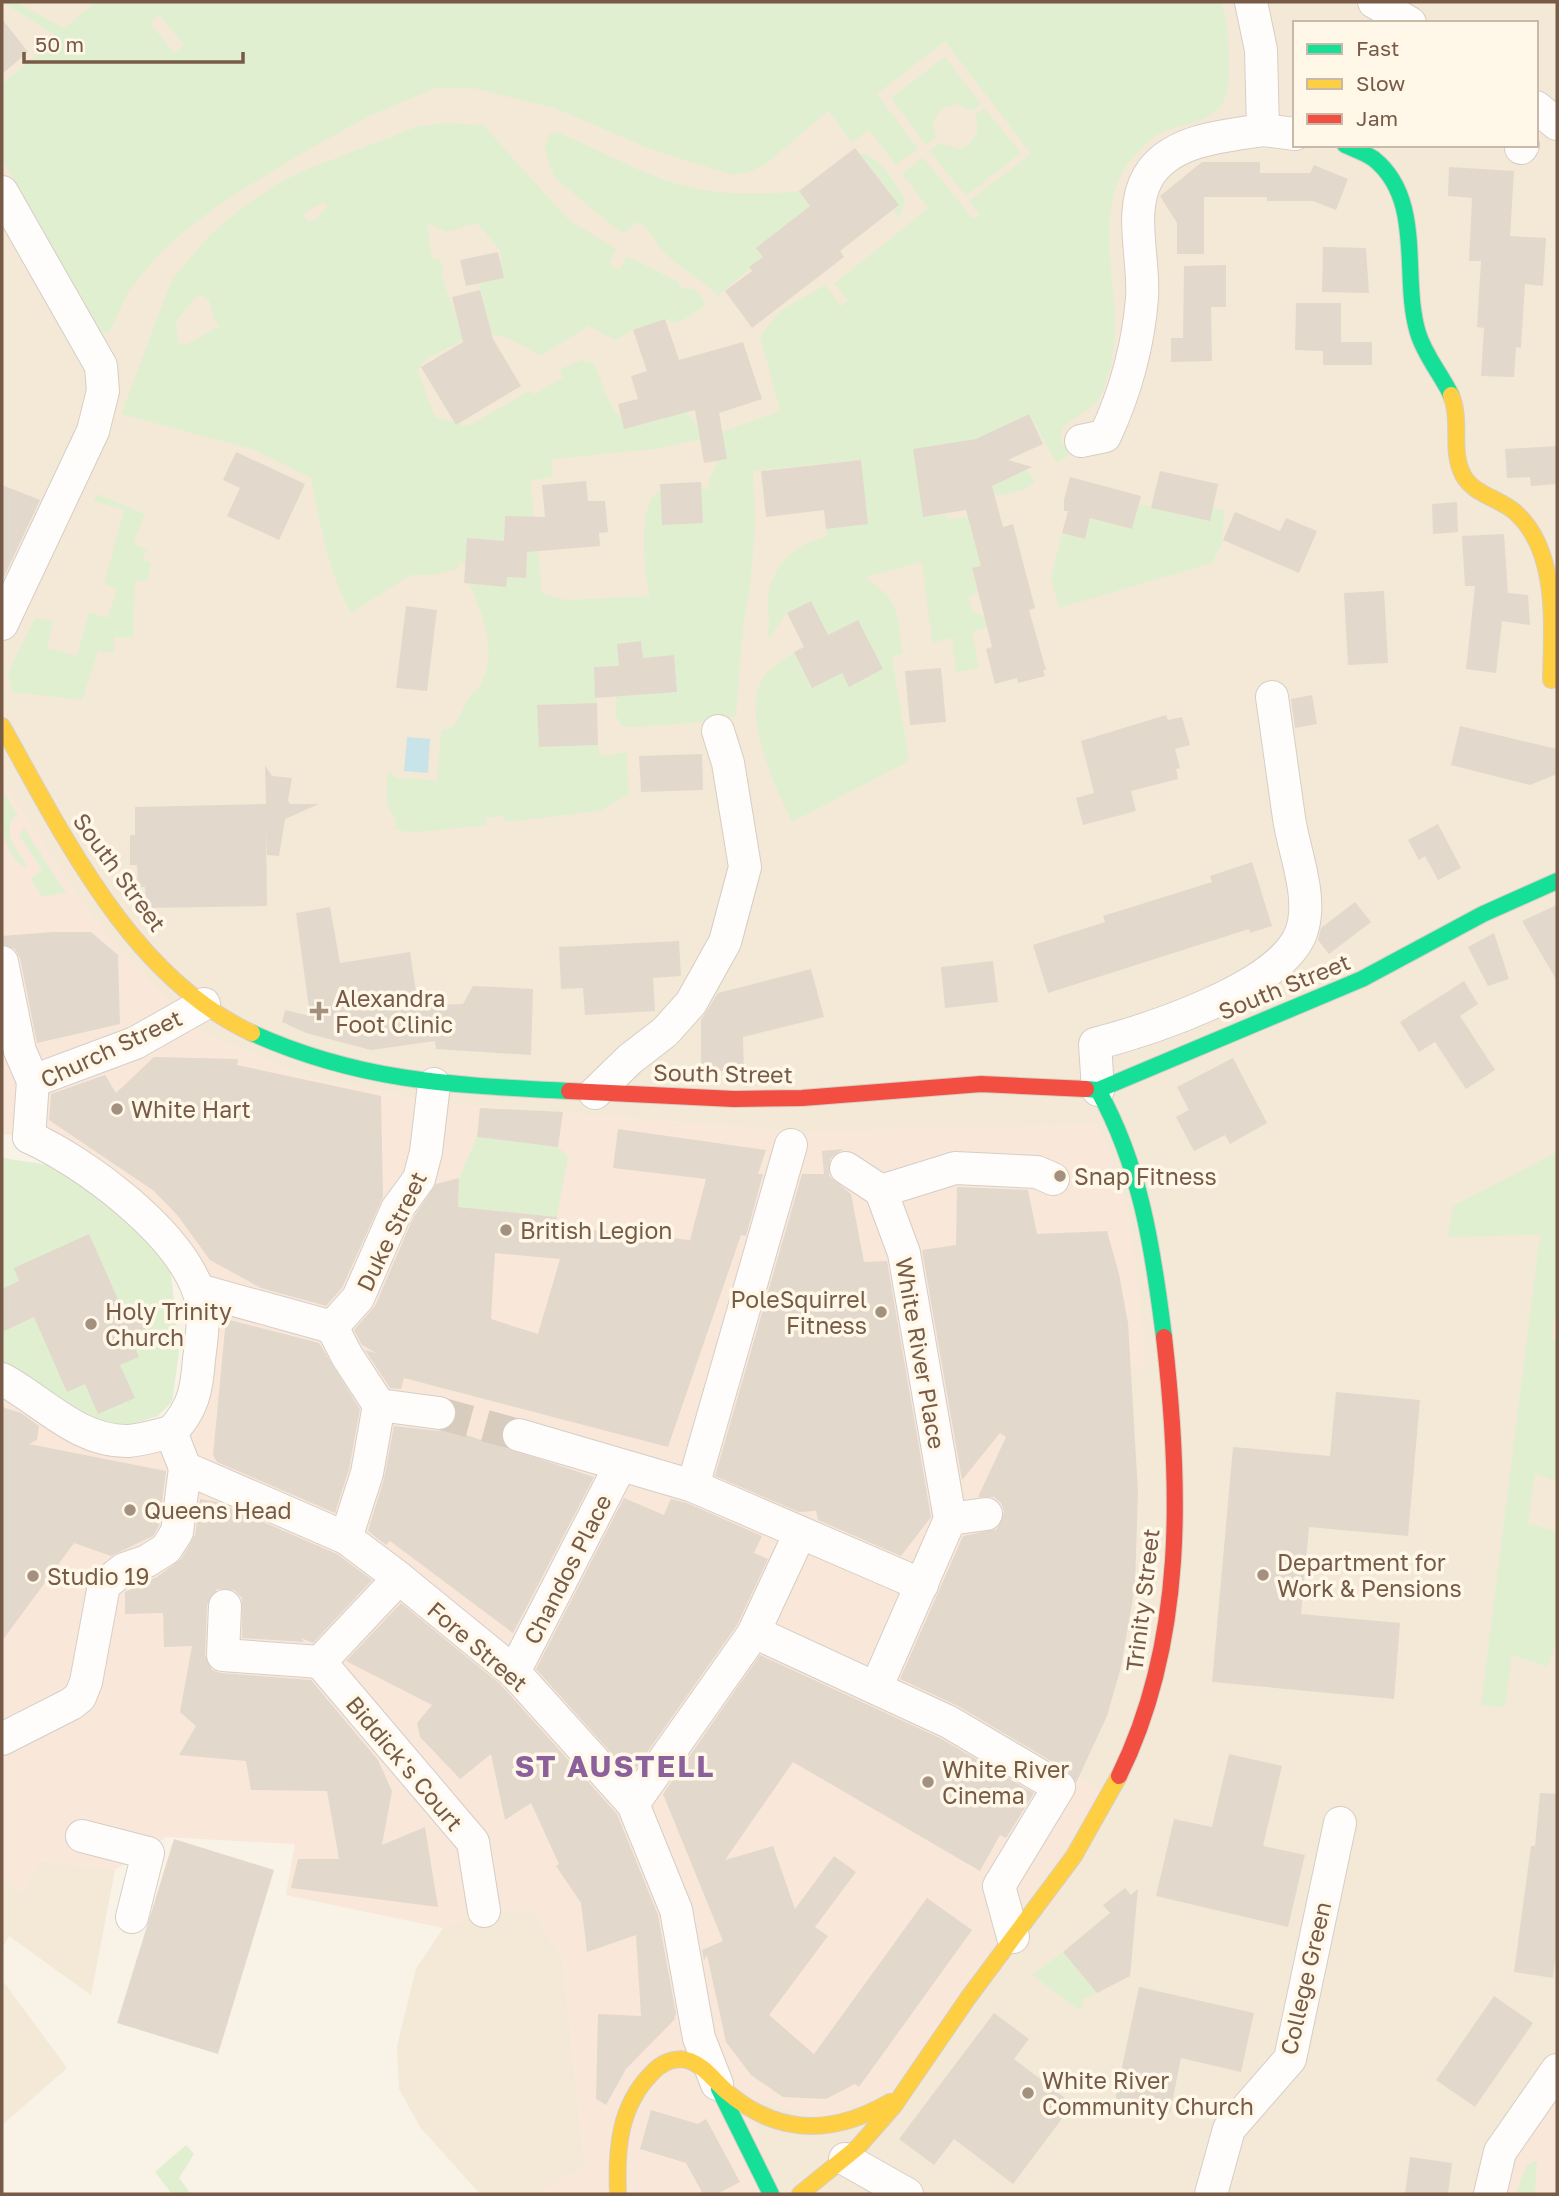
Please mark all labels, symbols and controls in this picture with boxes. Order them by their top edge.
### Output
scale bar [24,21,243,65]
legend [1293,21,1538,147]
text: 50 m [35,31,84,57]
text: Fast [1356,35,1399,61]
text: Slow [1356,70,1405,96]
text: Jam [1356,105,1398,131]
street label: South Street [68,807,172,937]
street label: South Street [1214,947,1354,1025]
place label: Alexandra Foot Clinic [335,984,453,1038]
marker: Alexandra Foot Clinic [309,1001,329,1021]
street label: Church Street [36,1003,186,1093]
street label: South Street [653,1058,793,1088]
place label: White Hart [131,1095,251,1123]
marker: White Hart [109,1101,125,1117]
place label: Snap Fitness [1074,1162,1217,1190]
street label: Duke Street [350,1167,432,1295]
marker: Snap Fitness [1052,1168,1068,1184]
place label: British Legion [520,1216,672,1244]
marker: British Legion [498,1222,514,1238]
street label: White River Place [890,1255,952,1451]
place label: PoleSquirrel Fitness [731,1285,867,1339]
place label: Holy Trinity Church [105,1297,232,1351]
marker: PoleSquirrel Fitness [873,1304,889,1320]
marker: Holy Trinity Church [83,1316,99,1332]
street label: Chandos Place [517,1490,617,1648]
place label: Queens Head [144,1496,292,1524]
marker: Queens Head [122,1502,138,1518]
street label: Trinity Street [1119,1527,1165,1673]
place label: Department for Work & Pensions [1277,1548,1462,1602]
place label: Studio 19 [47,1562,149,1590]
marker: Department for Work & Pensions [1255,1567,1271,1583]
marker: Studio 19 [25,1568,41,1584]
street label: Fore Street [422,1595,534,1697]
street label: Biddick's Court [341,1690,469,1836]
district label: ST AUSTELL [515,1748,715,1784]
place label: White River Cinema [942,1755,1069,1809]
marker: White River Cinema [920,1774,936,1790]
street label: College Green [1274,1899,1336,2057]
place label: White River Community Church [1042,2066,1254,2120]
marker: White River Community Church [1020,2085,1036,2101]

